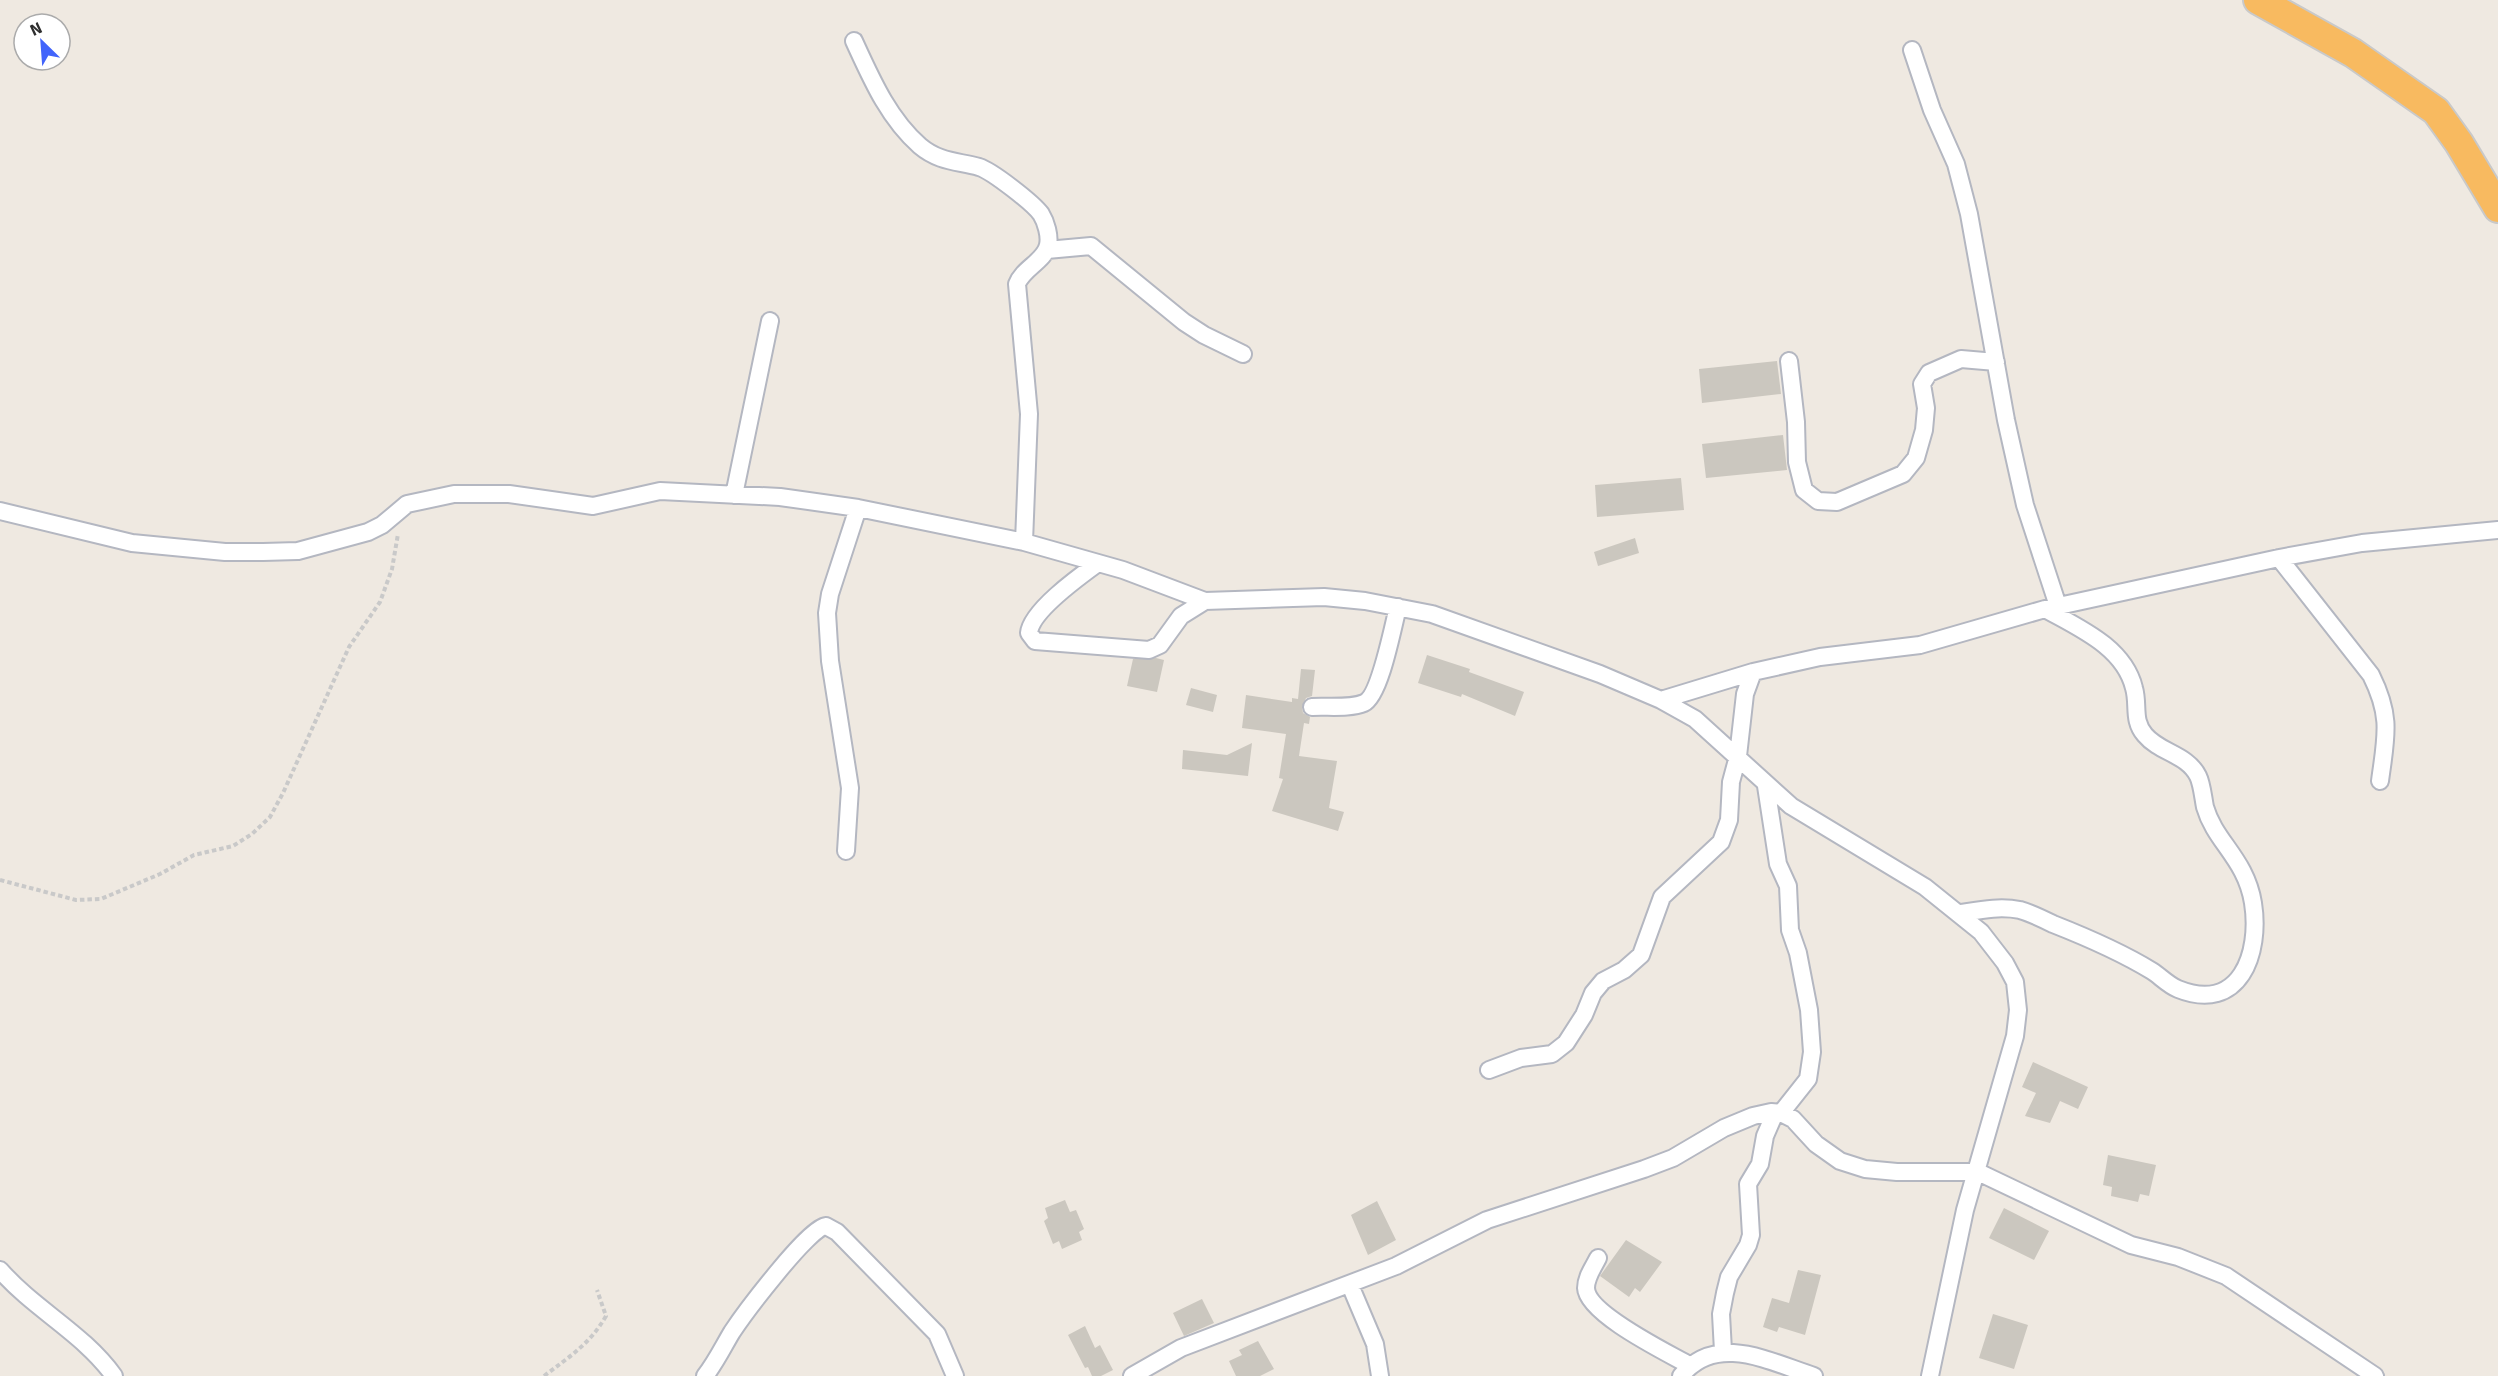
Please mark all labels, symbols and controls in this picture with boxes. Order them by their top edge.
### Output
north arrow [12,12,72,72]
text: N [27,18,45,41]

